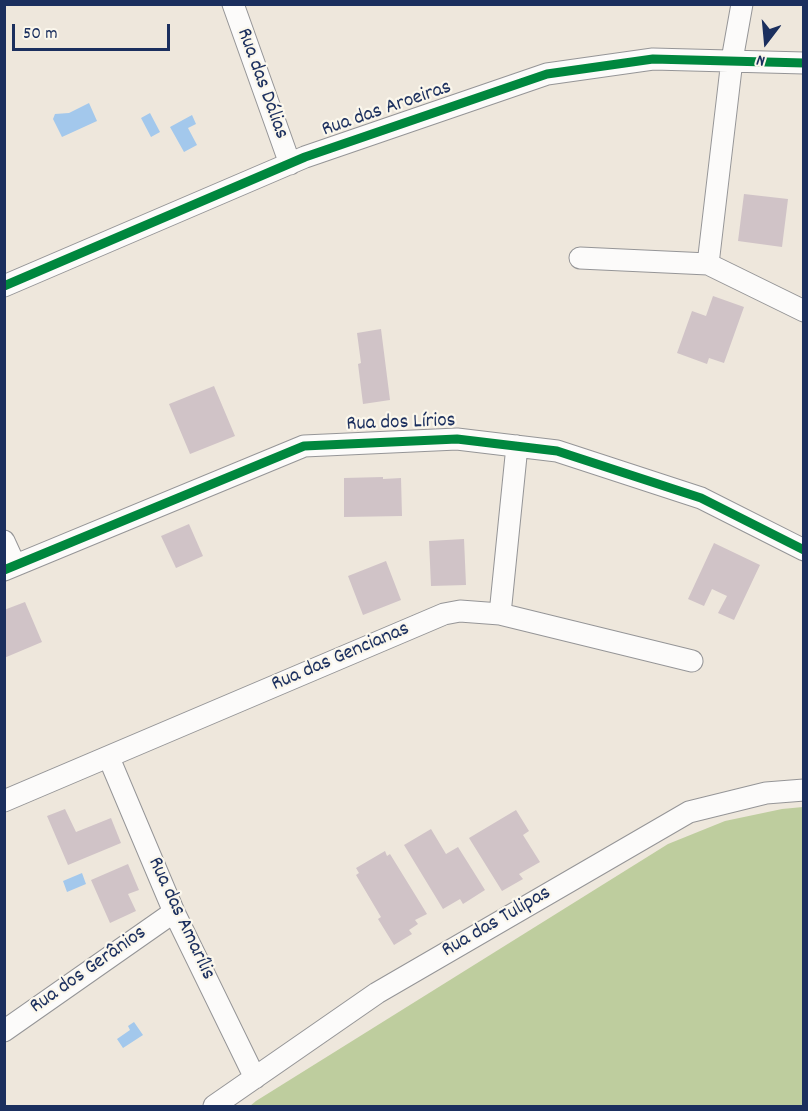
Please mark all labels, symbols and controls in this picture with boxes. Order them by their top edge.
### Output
scale bar [15,12,172,50]
north arrow [736,12,796,72]
text: 50 m [23,22,58,47]
street label: Rua das Dálias [229,25,293,143]
text: N [754,48,768,72]
street label: Rua das Aroeiras [319,76,455,144]
street label: Rua dos Lírios [346,410,456,438]
street label: Rua das Gencianas [268,618,414,698]
street label: Rua das Amarílis [141,854,219,984]
street label: Rua das Tulipas [438,882,556,964]
street label: Rua dos Gerânios [26,921,152,1021]

